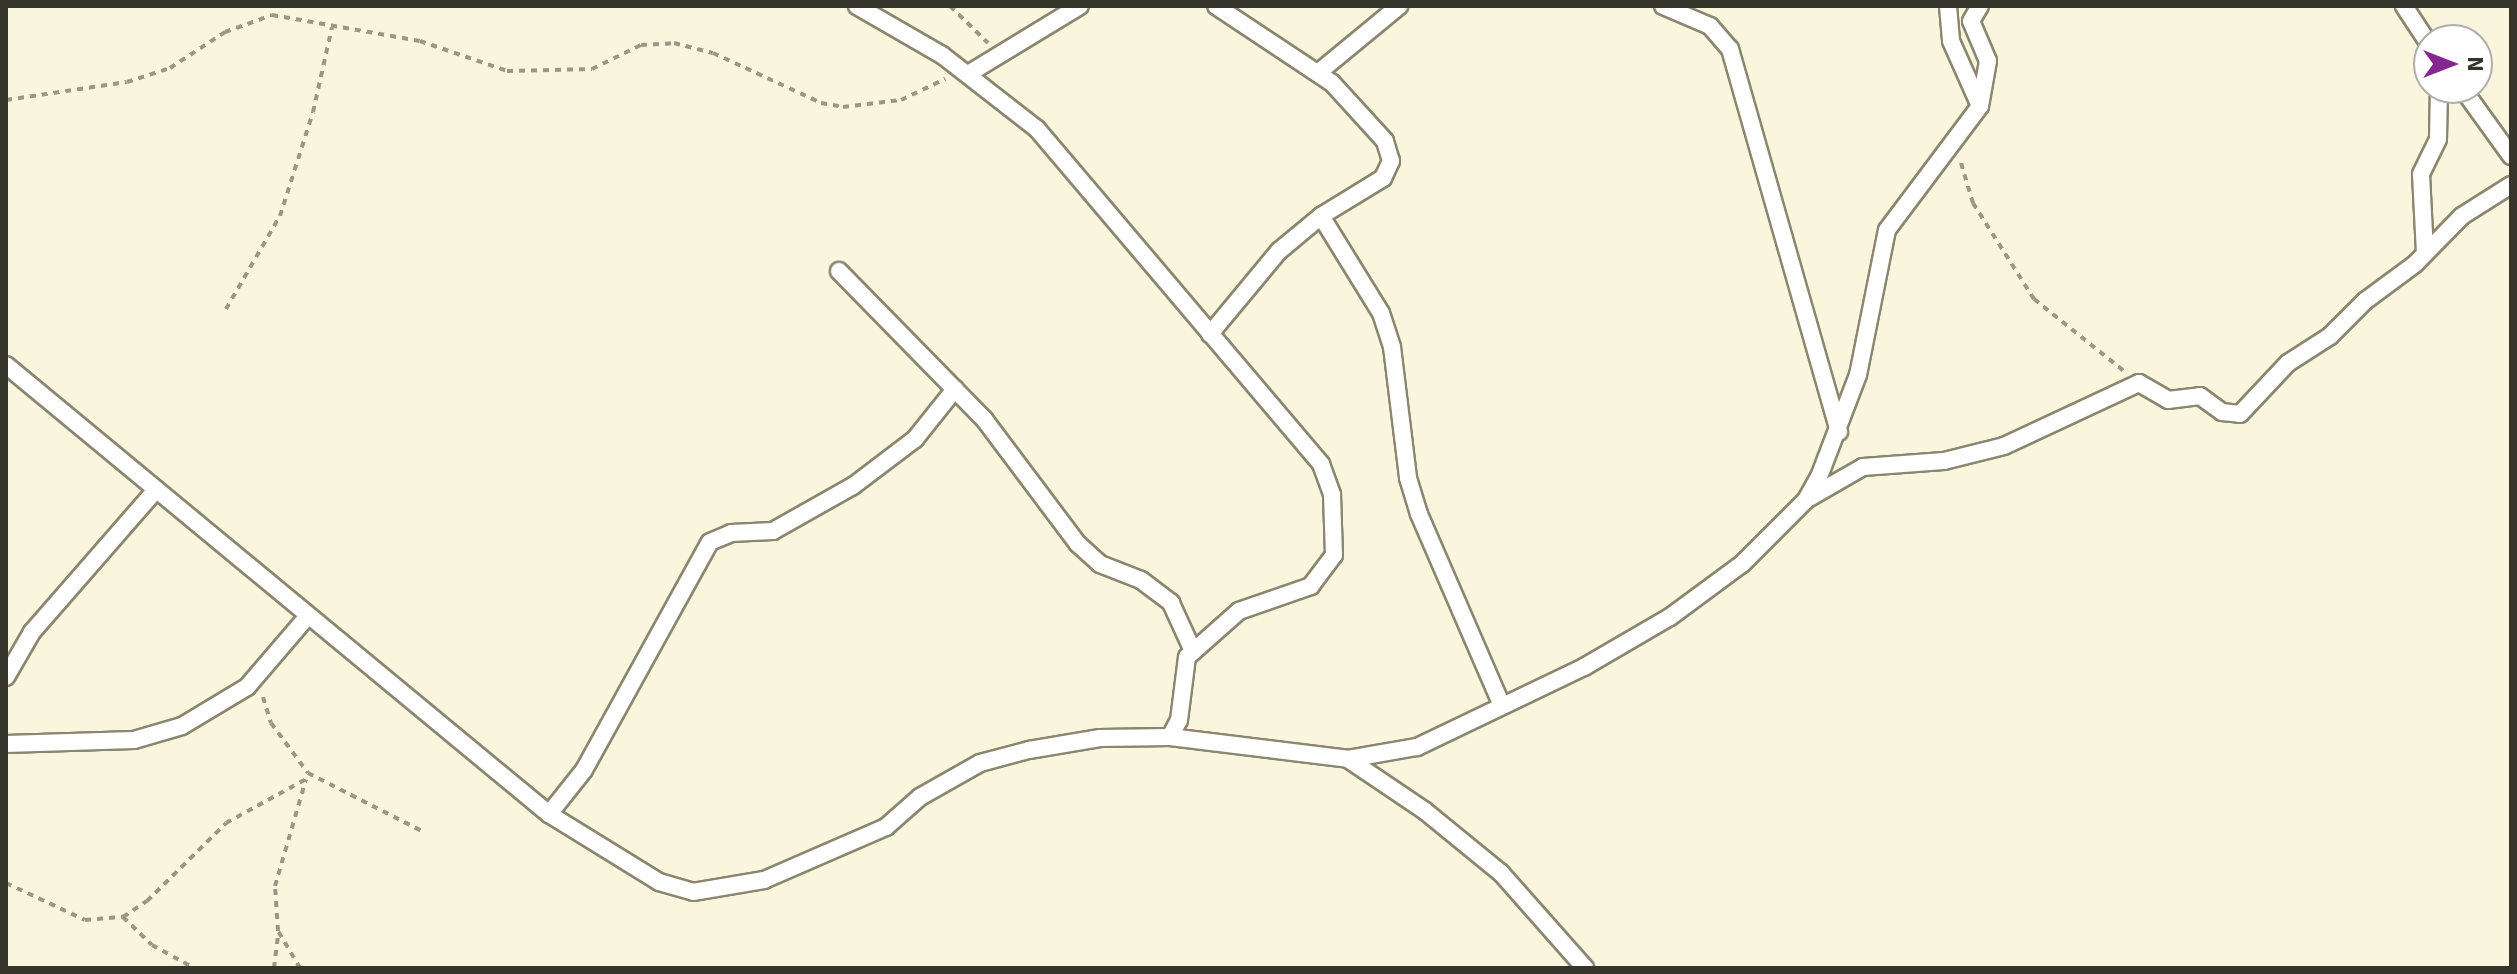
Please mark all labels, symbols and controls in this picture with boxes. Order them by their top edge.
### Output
north arrow [2413,24,2493,104]
text: N [2462,56,2489,72]

